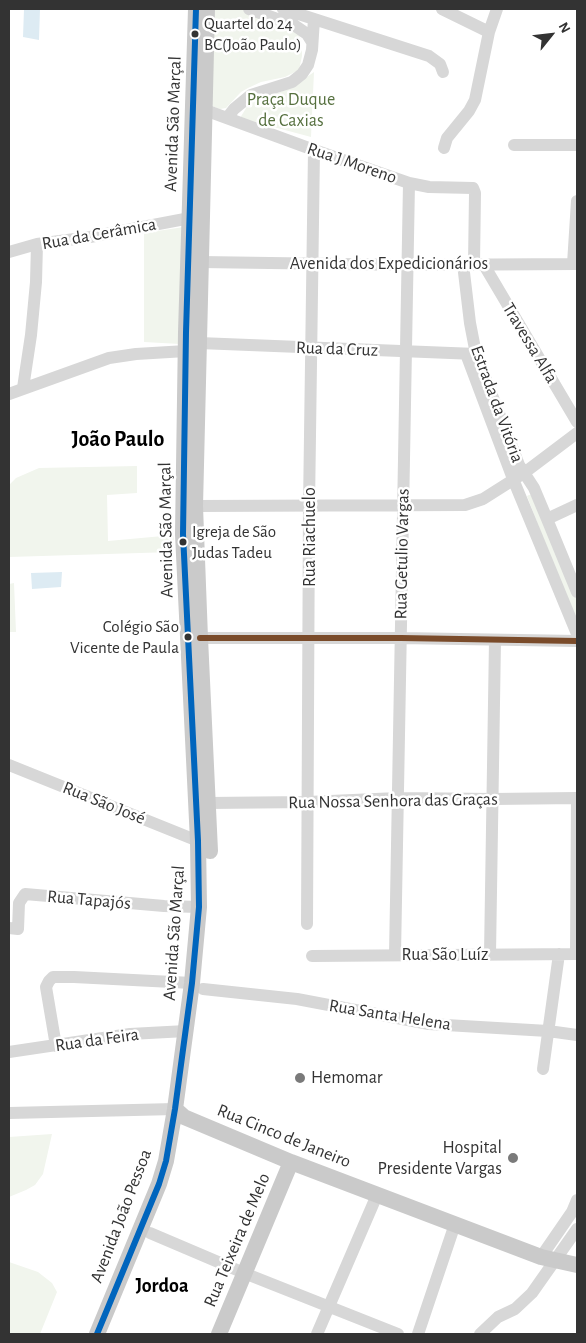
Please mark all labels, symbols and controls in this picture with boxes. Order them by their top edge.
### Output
north arrow [526,10,576,60]
place label: Quartel do 24 BC(João Paulo) [204,14,302,54]
text: N [556,20,573,35]
marker: Quartel do 24 BC(João Paulo) [190,29,200,39]
street label: Avenida São Marçal [160,56,186,192]
park label: Praça Duque de Caxias [247,89,335,132]
street label: Rua J Moreno [304,138,400,188]
street label: Rua da Cerâmica [40,213,158,255]
street label: Avenida dos Expedicionários [290,253,488,275]
street label: Travessa Alfa [498,299,562,387]
street label: Rua da Cruz [296,337,378,361]
street label: Estrada da Vitória [466,342,528,466]
district label: João Paulo [72,426,164,452]
street label: Avenida São Marçal [154,462,178,598]
street label: Rua Riachuelo [299,487,321,587]
street label: Rua Getulio Vargas [390,488,414,620]
place label: Igreja de São Judas Tadeu [192,522,276,562]
marker: Igreja de São Judas Tadeu [178,537,188,547]
place label: Colégio São Vicente de Paula [70,617,179,657]
marker: Colégio São Vicente de Paula [183,632,193,642]
street label: Rua São José [59,777,149,829]
street label: Rua Nossa Senhora das Graças [288,788,498,814]
street label: Avenida São Marçal [158,865,190,1001]
street label: Rua Tapajós [46,886,132,914]
street label: Rua São Luíz [402,944,488,966]
street label: Rua Santa Helena [327,995,453,1035]
street label: Rua da Feira [54,1023,140,1057]
place label: Hemomar [311,1067,383,1089]
marker: Hemomar [293,1071,307,1085]
street label: Rua Cinco de Janeiro [214,1099,354,1173]
place label: Hospital Presidente Vargas [377,1137,502,1180]
street label: Avenida João Pessoa [86,1146,156,1286]
marker: Hospital Presidente Vargas [506,1151,520,1165]
street label: Rua Teixeira de Melo [199,1170,275,1310]
district label: Jordoa [135,1274,189,1298]

